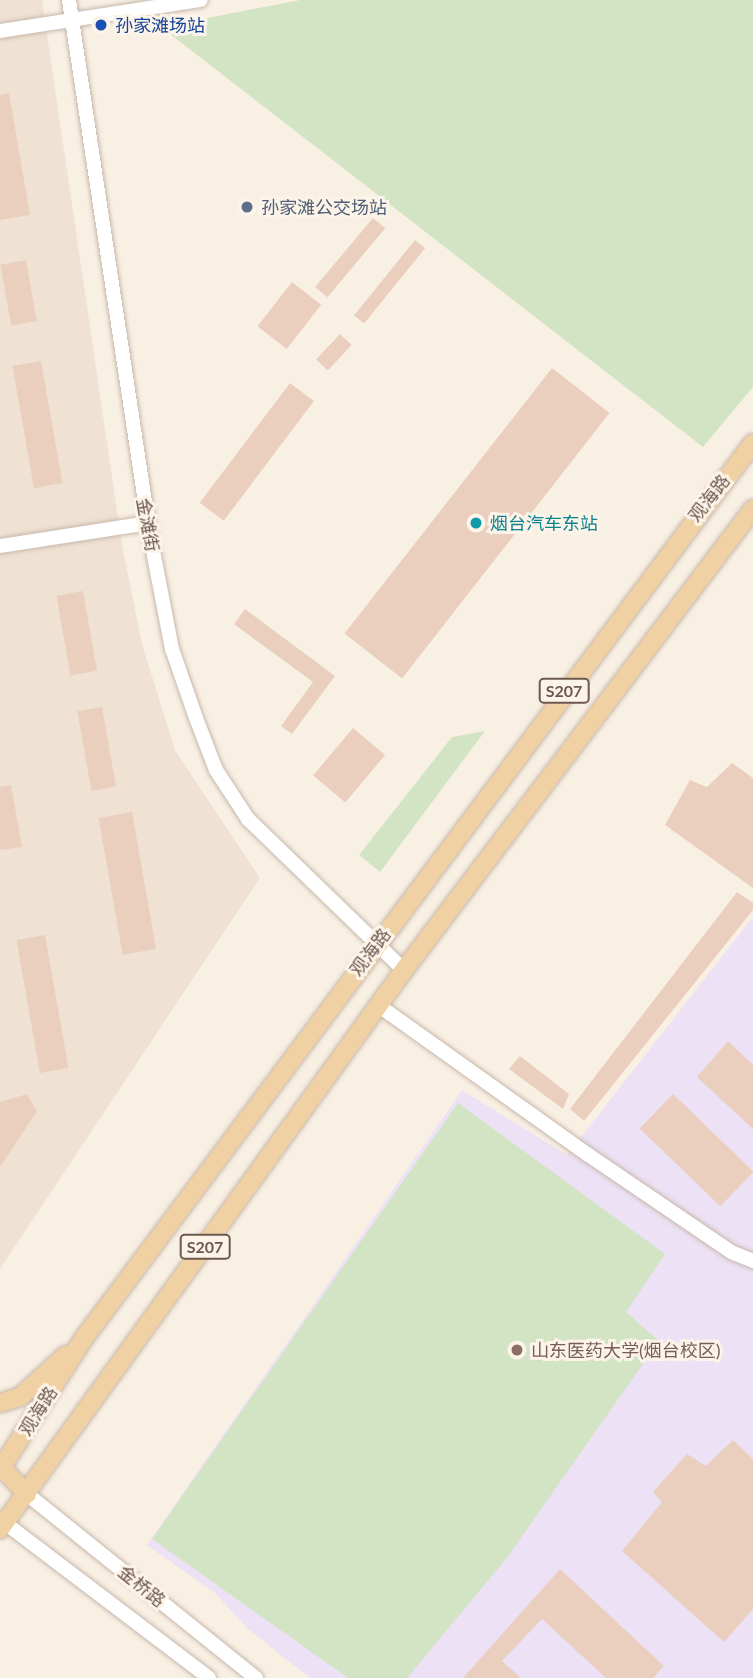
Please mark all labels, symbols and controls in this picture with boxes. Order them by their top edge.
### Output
place label: 孙家滩场站 [115,14,205,36]
marker: 孙家滩场站 [93,17,109,33]
place label: 孙家滩公交场站 [261,196,387,218]
marker: 孙家滩公交场站 [239,199,255,215]
street label: 观海路 [684,470,734,526]
street label: 金滩街 [133,497,163,553]
place label: 烟台汽车东站 [490,512,598,534]
marker: 烟台汽车东站 [468,515,484,531]
road number: S207 [538,678,590,704]
street label: 观海路 [345,924,395,980]
road number: S207 [179,1234,231,1260]
place label: 山东医药大学(烟台校区) [531,1339,721,1361]
marker: 山东医药大学(烟台校区) [509,1342,525,1358]
street label: 观海路 [15,1382,61,1440]
street label: 金桥路 [114,1561,170,1611]

